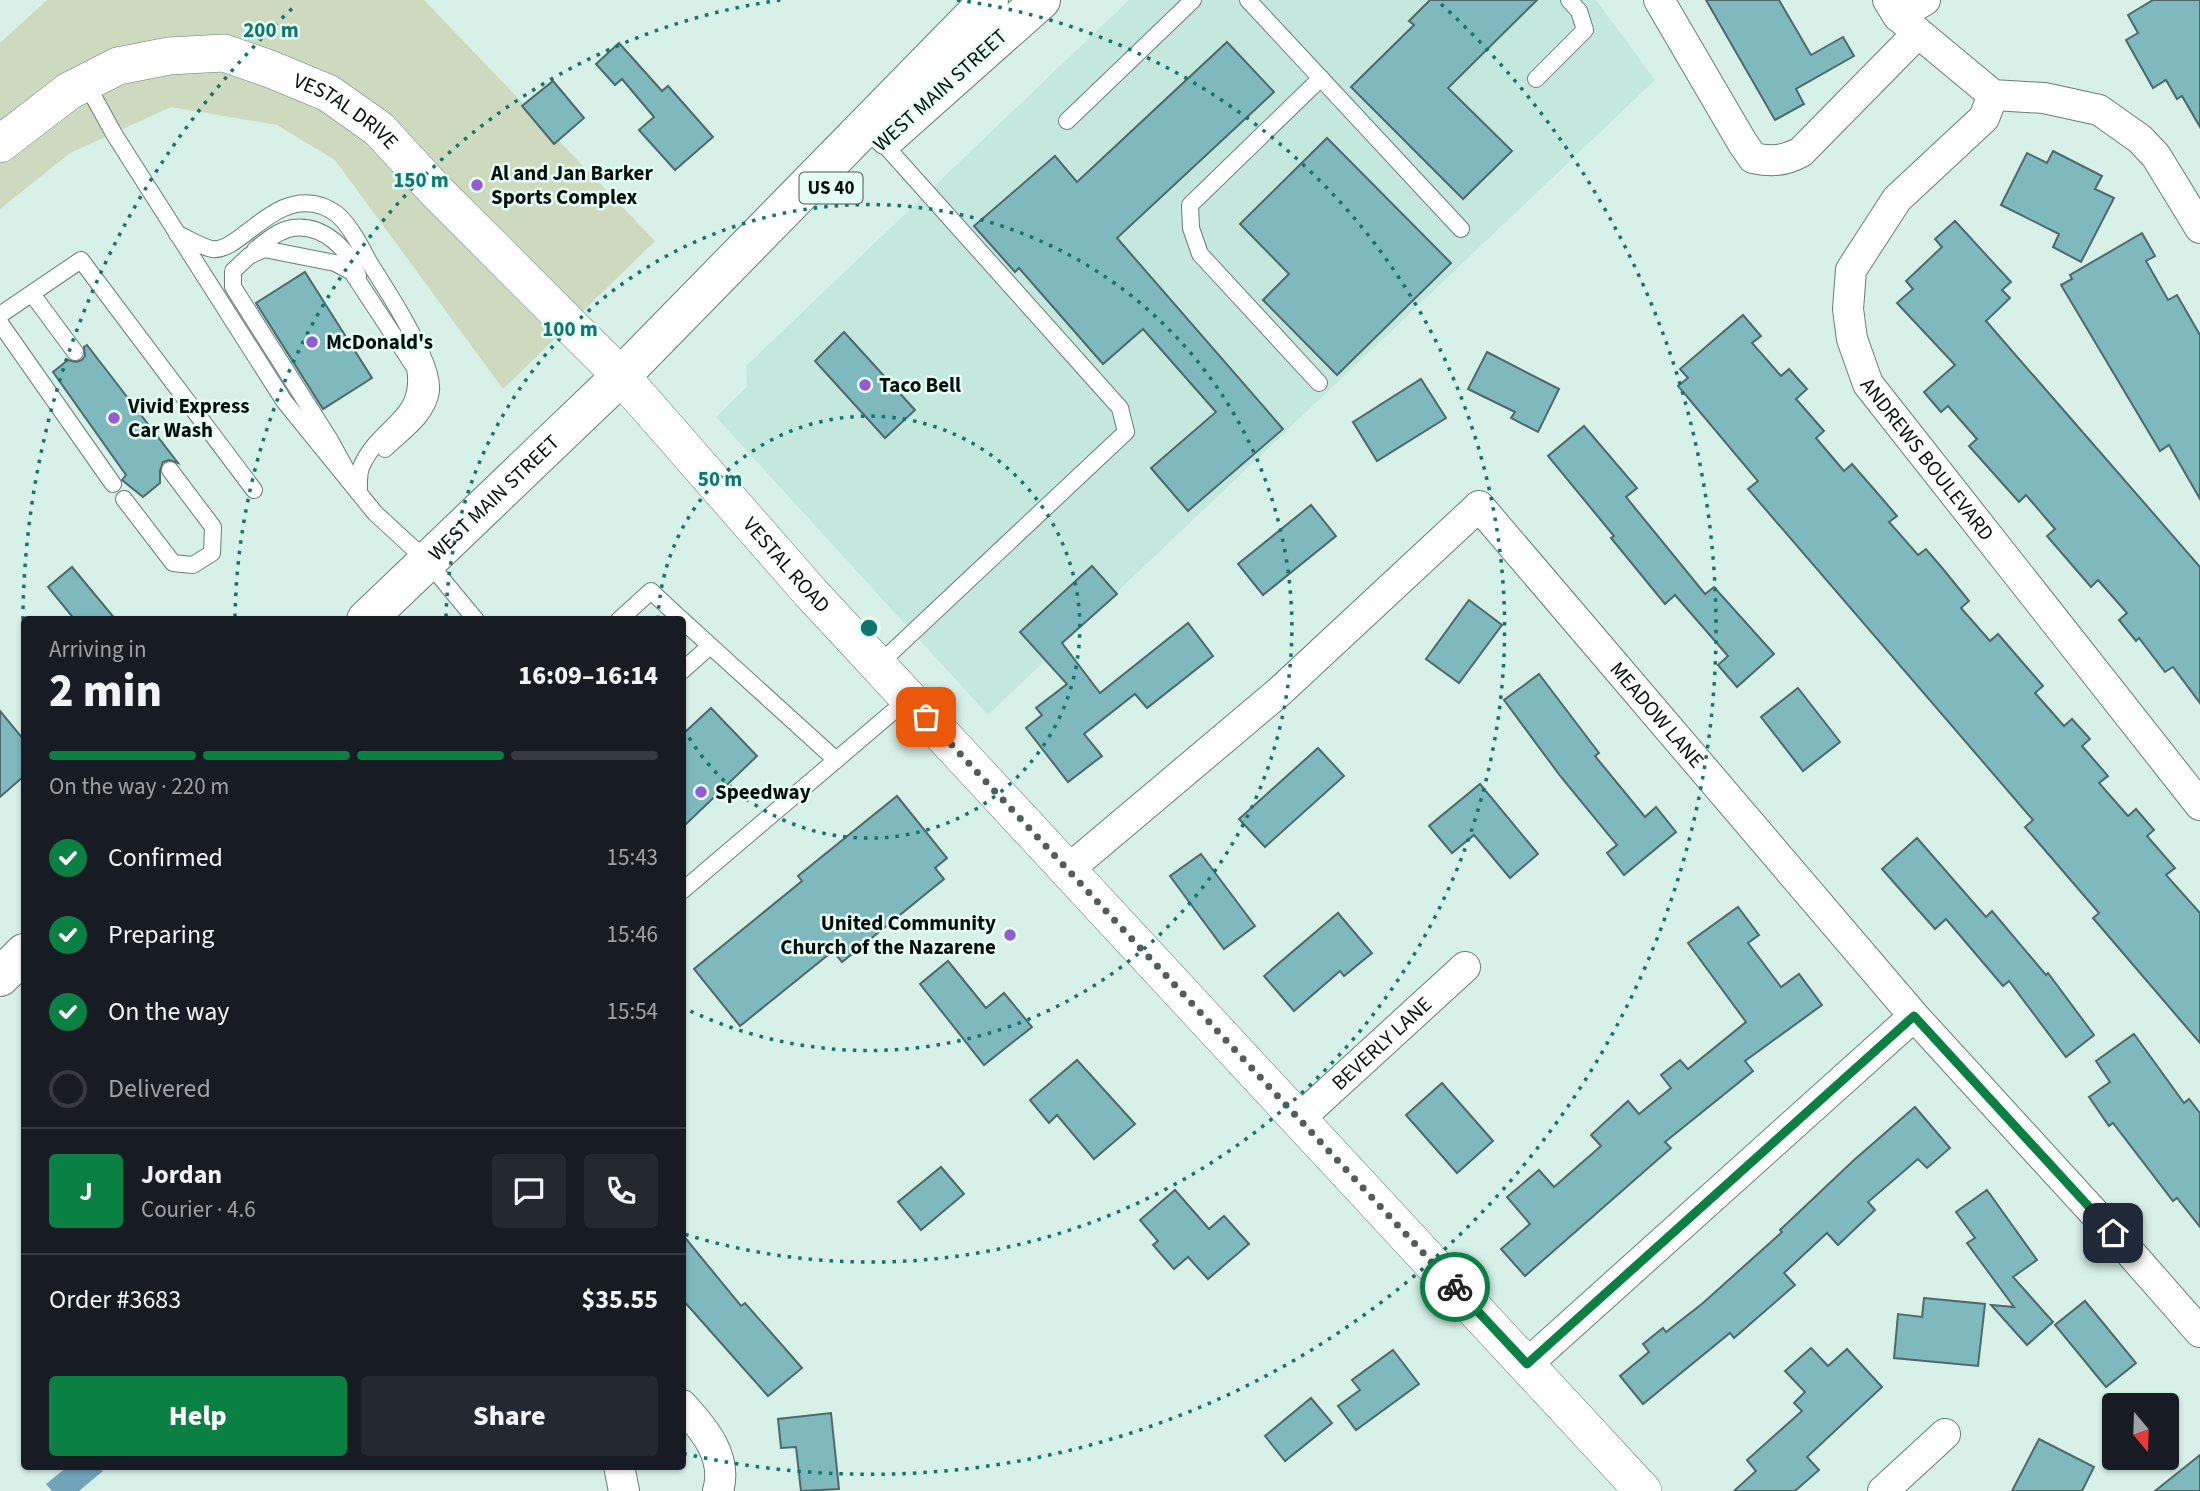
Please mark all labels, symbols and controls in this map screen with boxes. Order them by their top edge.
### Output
text: 200 m [243,15,299,45]
street label: WEST MAIN STREET [866,22,1014,158]
street label: VESTAL DRIVE [289,65,405,156]
place label: Al and Jan Barker Sports Complex [490,158,653,212]
text: 150 m [393,165,449,195]
road number: US 40 [800,172,862,204]
marker: Al and Jan Barker Sports Complex [469,177,485,193]
text: 100 m [542,314,598,344]
place label: McDonald's [326,327,433,357]
marker: McDonald's [304,334,320,350]
place label: Taco Bell [879,370,961,400]
street label: ANDREWS BOULEVARD [1853,371,2001,547]
marker: Taco Bell [857,377,873,393]
place label: Vivid Express Car Wash [127,391,250,445]
marker: Vivid Express Car Wash [106,410,122,426]
street label: WEST MAIN STREET [422,428,566,568]
text: 50 m [698,464,742,494]
street label: VESTAL ROAD [736,510,837,620]
centre of rings [857,616,881,640]
text: Arriving in [49,633,147,666]
street label: MEADOW LANE [1603,655,1711,774]
text: 16:09–16:14 [518,657,658,694]
text: 2 min [49,659,162,724]
pin [896,687,956,747]
icon: bag [907,698,945,736]
text: On the way · 220 m [49,770,229,803]
place label: Speedway [715,777,811,807]
marker: Speedway [693,784,709,800]
icon: check [49,839,87,877]
text: Confirmed [108,839,223,876]
text: 15:43 [607,841,658,874]
place label: United Community Church of the Nazarene [780,908,996,962]
icon: check [49,916,87,954]
text: Preparing [108,916,214,953]
text: 15:46 [607,918,658,951]
marker: United Community Church of the Nazarene [1002,927,1018,943]
street label: BEVERLY LANE [1325,990,1438,1097]
icon: check [49,993,87,1031]
text: On the way [108,993,229,1030]
text: 15:54 [607,995,658,1028]
text: Delivered [108,1070,211,1107]
button: chat [492,1154,566,1228]
button: phone [584,1154,658,1228]
text: Jordan [141,1156,222,1193]
text: J [79,1173,93,1210]
text: Courier · 4.6 [141,1193,256,1226]
pin [2083,1203,2143,1263]
icon: home [2094,1214,2132,1252]
courier [1420,1252,1490,1322]
icon: bike [1436,1268,1474,1306]
text: Order #3683 [49,1281,181,1318]
text: $35.55 [582,1281,658,1318]
button: Help [49,1376,347,1456]
button: Share [361,1376,658,1456]
north arrow [2102,1393,2179,1470]
map controls [2102,1393,2179,1470]

